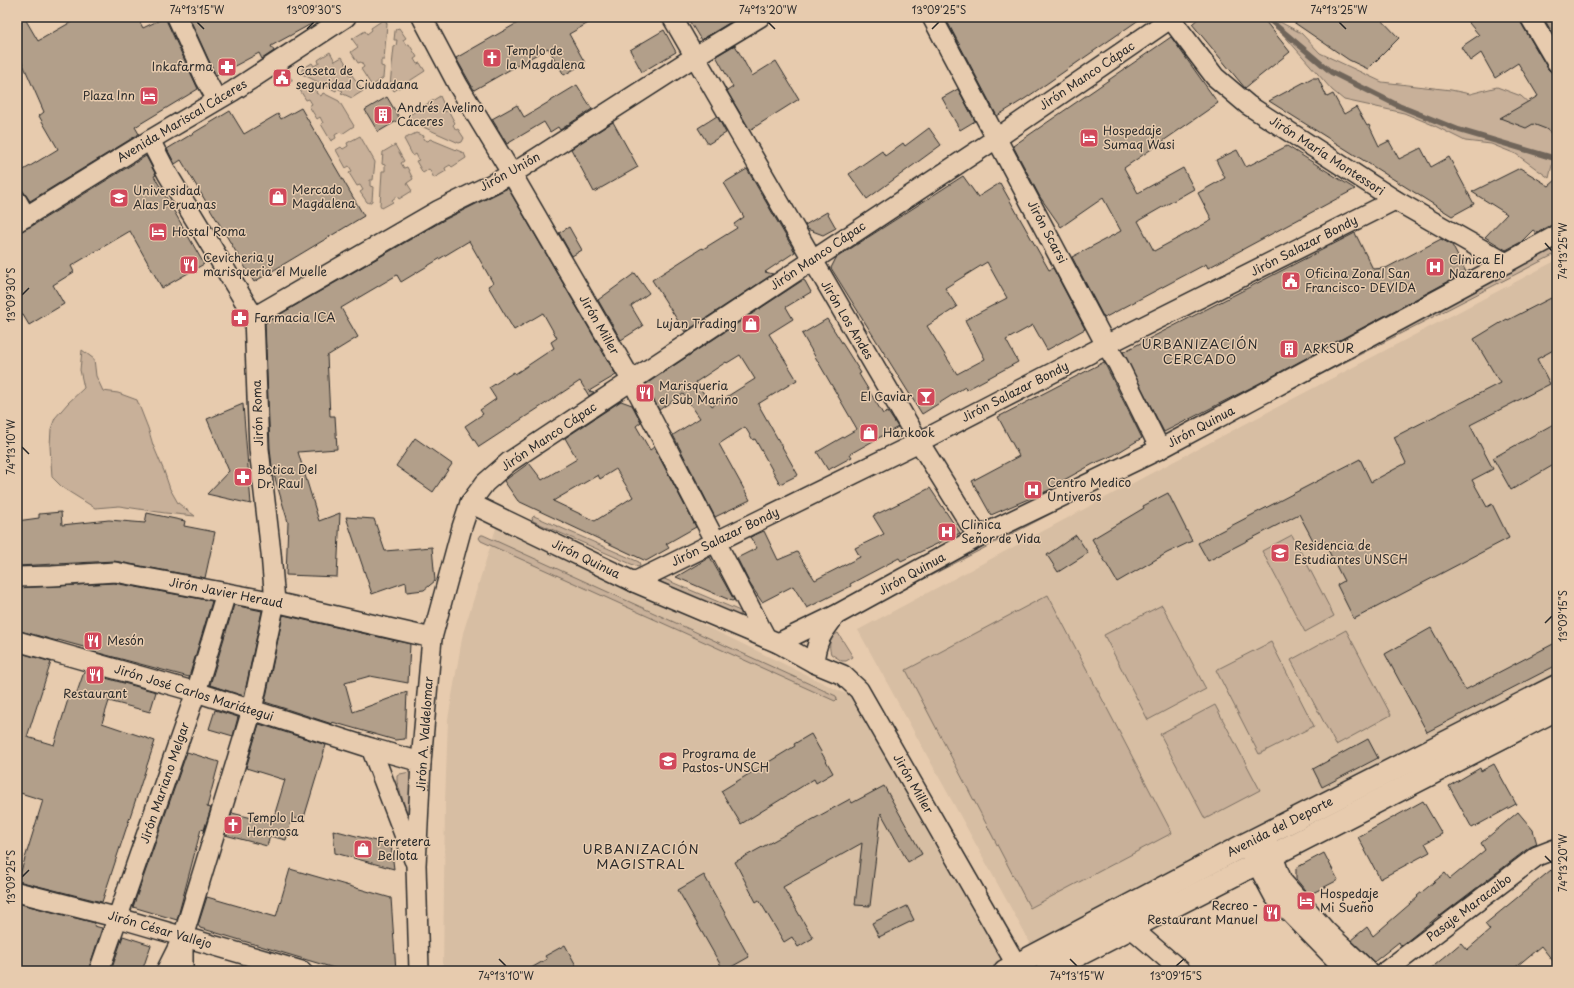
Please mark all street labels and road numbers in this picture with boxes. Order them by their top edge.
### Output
street label: Jirón Manco Cápac [1035,36,1138,114]
street label: Avenida Mariscal Cáceres [113,74,250,166]
street label: Jirón María Montessori [1266,111,1389,199]
street label: Jirón Unión [476,147,543,195]
street label: Jirón Scarsi [1024,197,1072,266]
street label: Jirón Salazar Bondy [1247,210,1360,280]
street label: Jirón Manco Cápac [766,216,869,294]
street label: Jirón Los Andes [817,276,879,363]
street label: Jirón Miller [575,291,625,358]
street label: Jirón Salazar Bondy [958,356,1071,426]
street label: Jirón Roma [247,379,267,446]
street label: Jirón Manco Cápac [497,397,600,475]
street label: Jirón Quinua [1164,401,1238,451]
street label: Jirón Salazar Bondy [668,502,782,570]
street label: Jirón Quinua [549,534,624,583]
street label: Jirón Quinua [875,547,949,599]
street label: Jirón Javier Heraud [168,572,285,612]
street label: Jirón José Carlos Mariátegui [112,659,276,725]
street label: Jirón A. Valdelomar [411,675,437,792]
street label: Jirón Mariano Melgar [135,719,194,846]
street label: Jirón Miller [889,750,939,817]
street label: Avenida del Deporte [1223,792,1336,861]
street label: Pasaje Maracaibo [1422,869,1515,945]
street label: Jirón César Vallejo [106,906,215,953]

